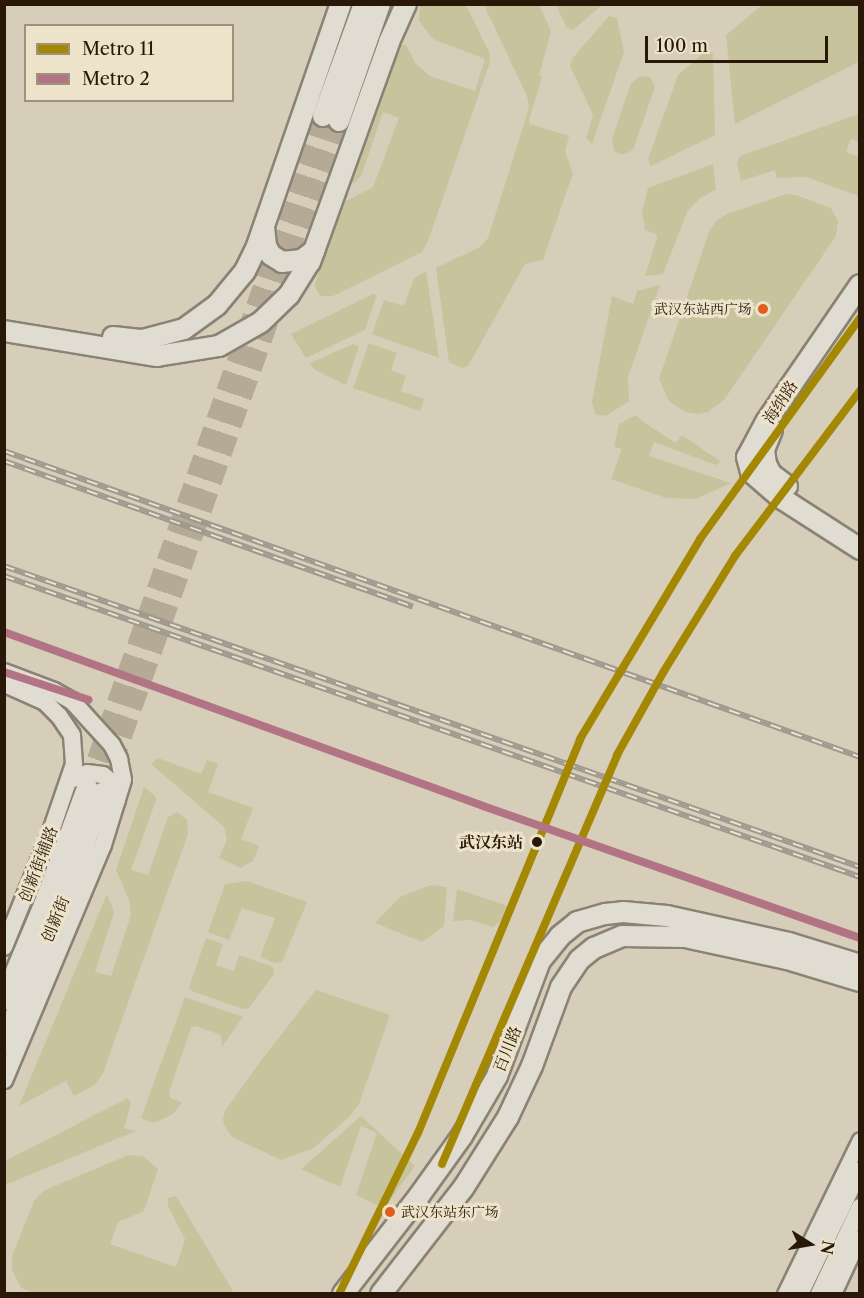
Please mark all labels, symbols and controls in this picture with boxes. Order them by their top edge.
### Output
legend [24,24,234,102]
scale bar [648,24,831,62]
text: 100 m [656,35,708,57]
text: Metro 11 [82,38,155,60]
text: Metro 2 [82,68,150,90]
place label: 武汉东站西广场 [654,301,752,317]
marker: 武汉东站西广场 [757,303,769,315]
street label: 海纳路 [759,377,801,427]
street label: 创新街辅路 [15,823,61,905]
place label: 武汉东站 [459,832,523,852]
marker: 武汉东站 [528,833,546,851]
street label: 创新街 [37,893,73,945]
street label: 百川路 [489,1023,525,1075]
place label: 武汉东站东广场 [401,1204,499,1220]
marker: 武汉东站东广场 [384,1206,396,1218]
north arrow [780,1214,840,1274]
text: N [817,1239,839,1256]

